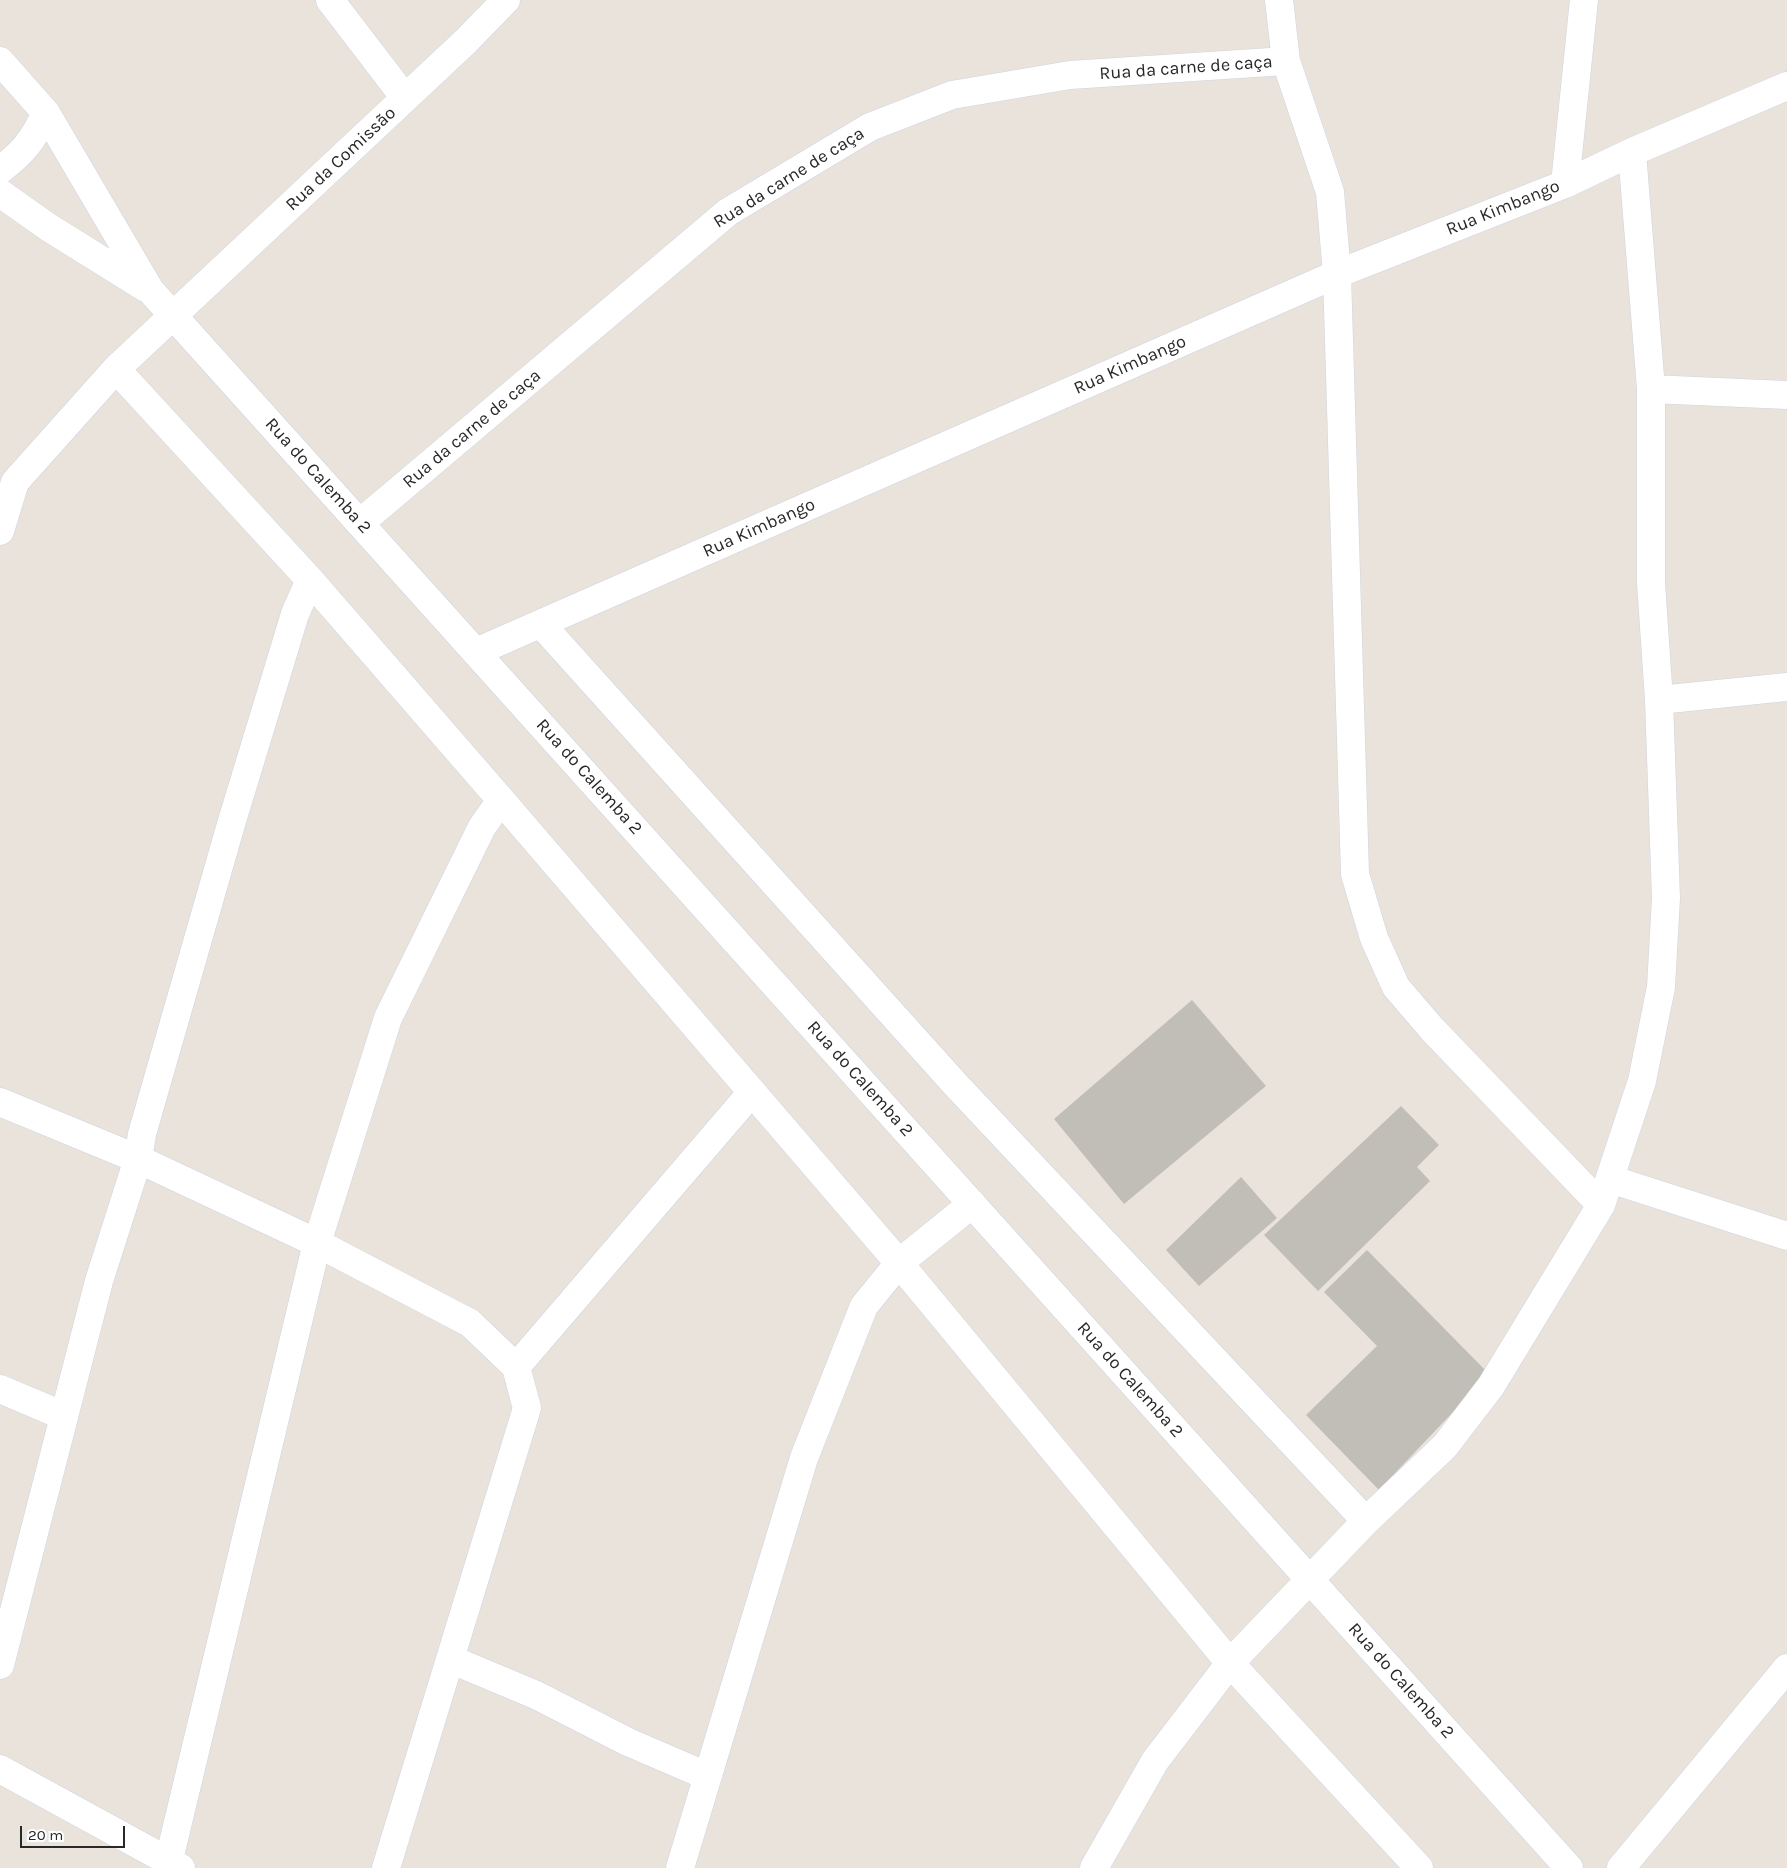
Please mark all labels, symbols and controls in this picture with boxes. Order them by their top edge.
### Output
street label: Rua da carne de caça [1099,51,1273,85]
street label: Rua da Comissão [281,102,401,216]
street label: Rua da carne de caça [710,123,868,233]
street label: Rua Kimbango [1443,175,1563,241]
street label: Rua Kimbango [1070,331,1190,399]
street label: Rua da carne de caça [399,365,545,493]
street label: Rua do Calemba 2 [260,414,376,538]
street label: Rua Kimbango [699,494,819,562]
street label: Rua do Calemba 2 [531,715,647,839]
street label: Rua do Calemba 2 [802,1017,918,1141]
street label: Rua do Calemba 2 [1072,1318,1188,1442]
street label: Rua do Calemba 2 [1343,1619,1459,1743]
scale bar [22,1816,128,1848]
text: 20 m [28,1826,63,1844]

